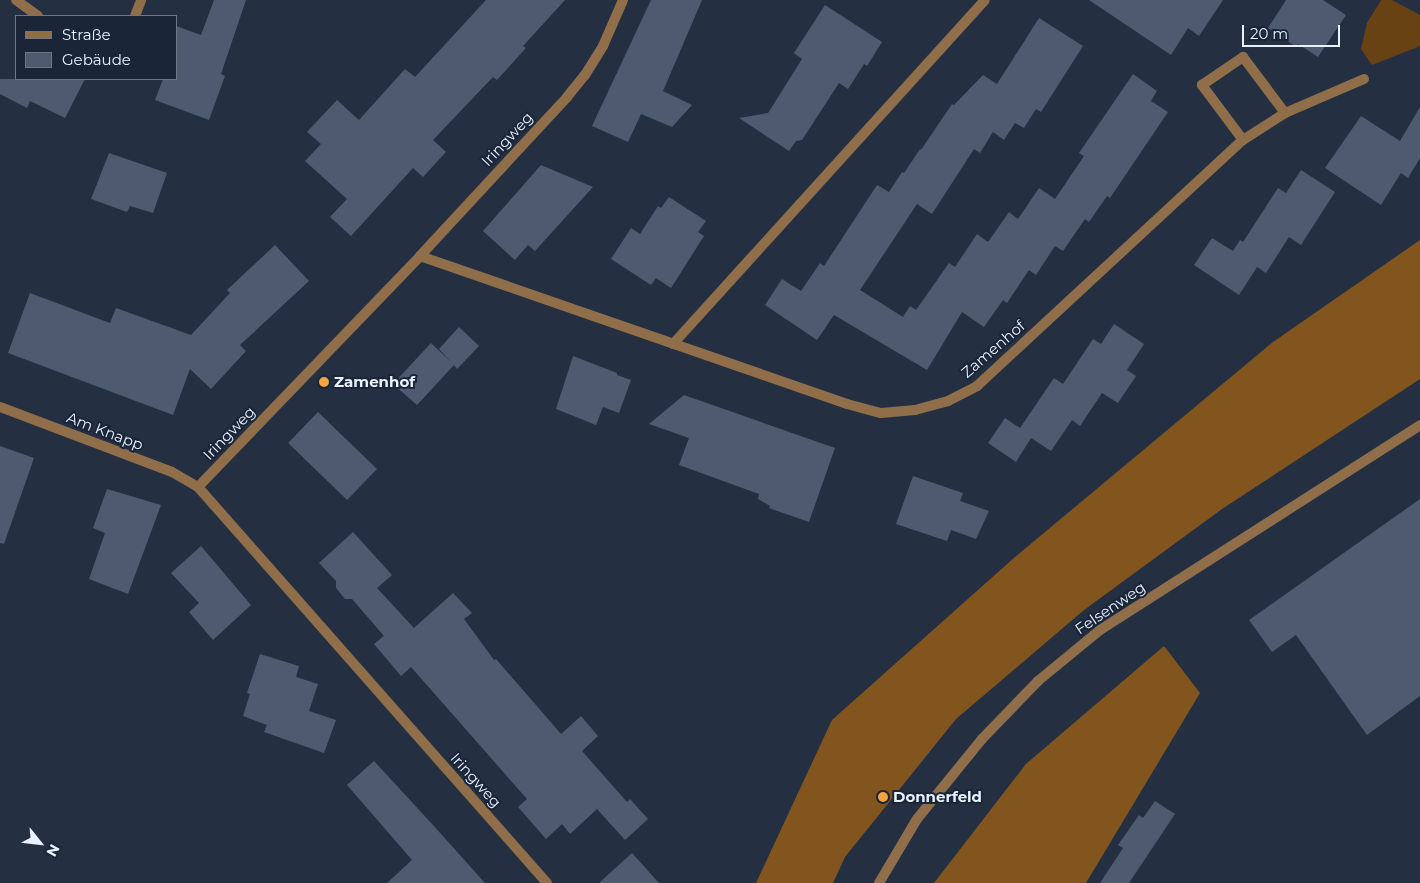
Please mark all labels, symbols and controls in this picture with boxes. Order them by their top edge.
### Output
legend [15,15,178,80]
scale bar [1245,15,1342,47]
text: 20 m [1250,24,1288,43]
text: Straße [62,25,111,44]
text: Gebäude [62,50,131,69]
street label: Iringweg [478,108,536,170]
street label: Zamenhof [958,317,1028,381]
place label: Zamenhof [334,373,415,391]
marker: Zamenhof [318,376,330,388]
street label: Iringweg [199,403,259,463]
street label: Am Knapp [64,408,146,454]
street label: Felsenweg [1071,578,1149,638]
street label: Iringweg [447,749,505,811]
place label: Donnerfeld [893,788,982,806]
marker: Donnerfeld [877,791,889,803]
north arrow [15,818,65,868]
text: N [43,841,64,860]

